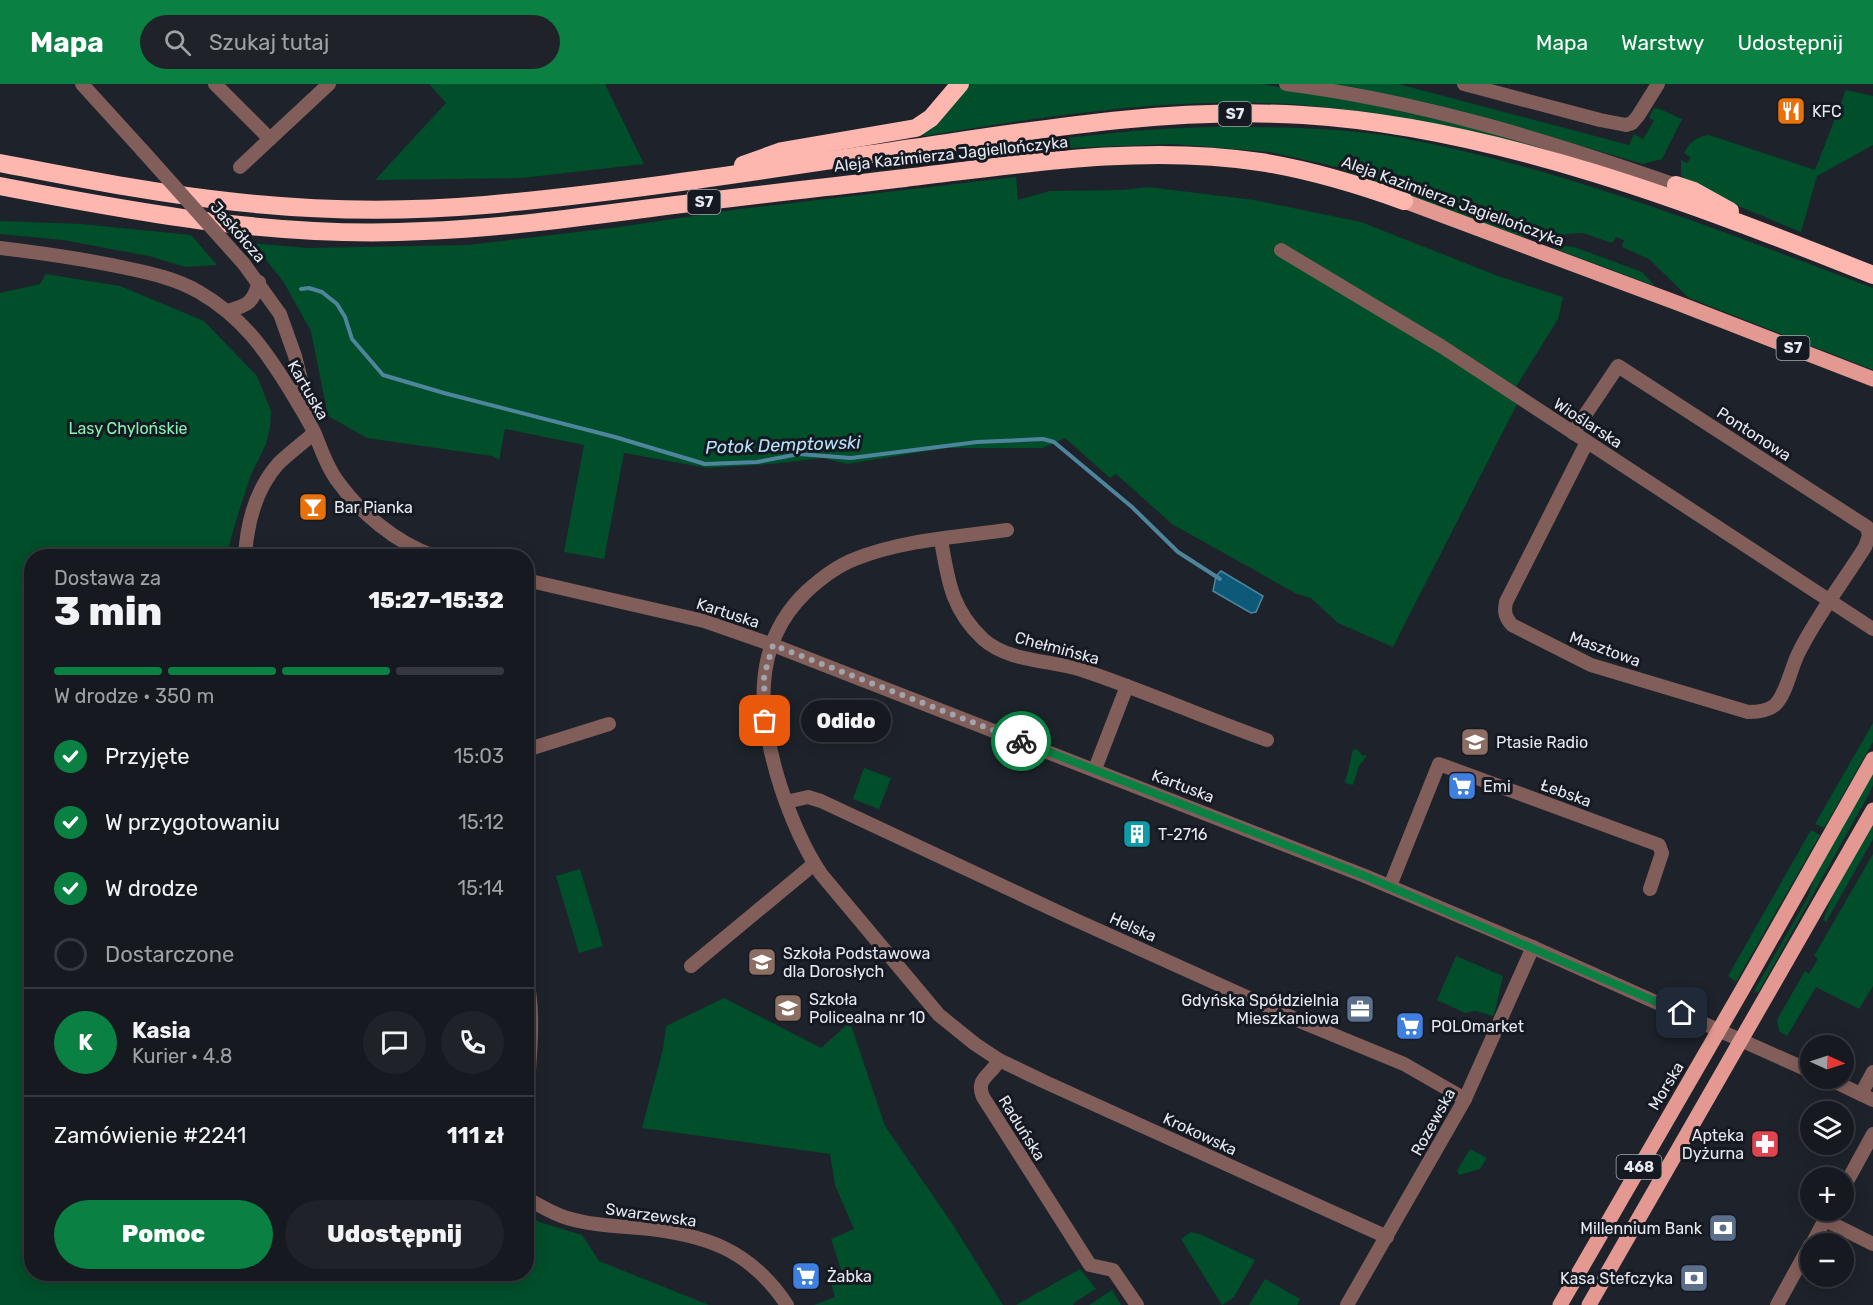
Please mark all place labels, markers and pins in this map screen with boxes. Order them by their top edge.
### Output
restaurant icon: KFC [1775,95,1807,127]
place label: KFC [1812,102,1842,121]
bar icon: Bar Pianka [297,491,329,523]
place label: Bar Pianka [334,498,413,517]
pin [739,695,790,746]
callout: Odido [801,700,891,742]
school or university icon: Ptasie Radio [1459,726,1491,758]
place label: Ptasie Radio [1496,733,1588,752]
supermarket icon: Emi [1446,770,1478,802]
place label: Emi [1483,777,1511,796]
building icon: T-2716 [1121,818,1153,850]
place label: T-2716 [1158,825,1208,844]
place label: Szkoła Podstawowa dla Dorosłych [783,944,930,981]
school or university icon: Szkoła Podstawowa dla Dorosłych [746,946,778,978]
pin [1656,987,1707,1038]
place label: Szkoła Policealna nr 10 [809,990,925,1027]
place label: Gdyńska Spółdzielnia Mieszkaniowa [1181,991,1339,1028]
school or university icon: Szkoła Policealna nr 10 [772,992,804,1024]
office icon: Gdyńska Spółdzielnia Mieszkaniowa [1344,993,1376,1025]
supermarket icon: POLOmarket [1394,1010,1426,1042]
place label: POLOmarket [1431,1017,1524,1036]
place label: Apteka Dyżurna [1682,1126,1744,1163]
pharmacy icon: Apteka Dyżurna [1749,1128,1781,1160]
bank icon: Millennium Bank [1707,1212,1739,1244]
place label: Millennium Bank [1580,1219,1703,1238]
supermarket icon: Żabka [790,1260,822,1292]
bank icon: Kasa Stefczyka [1678,1262,1710,1294]
place label: Żabka [827,1267,872,1286]
place label: Kasa Stefczyka [1560,1269,1673,1288]

